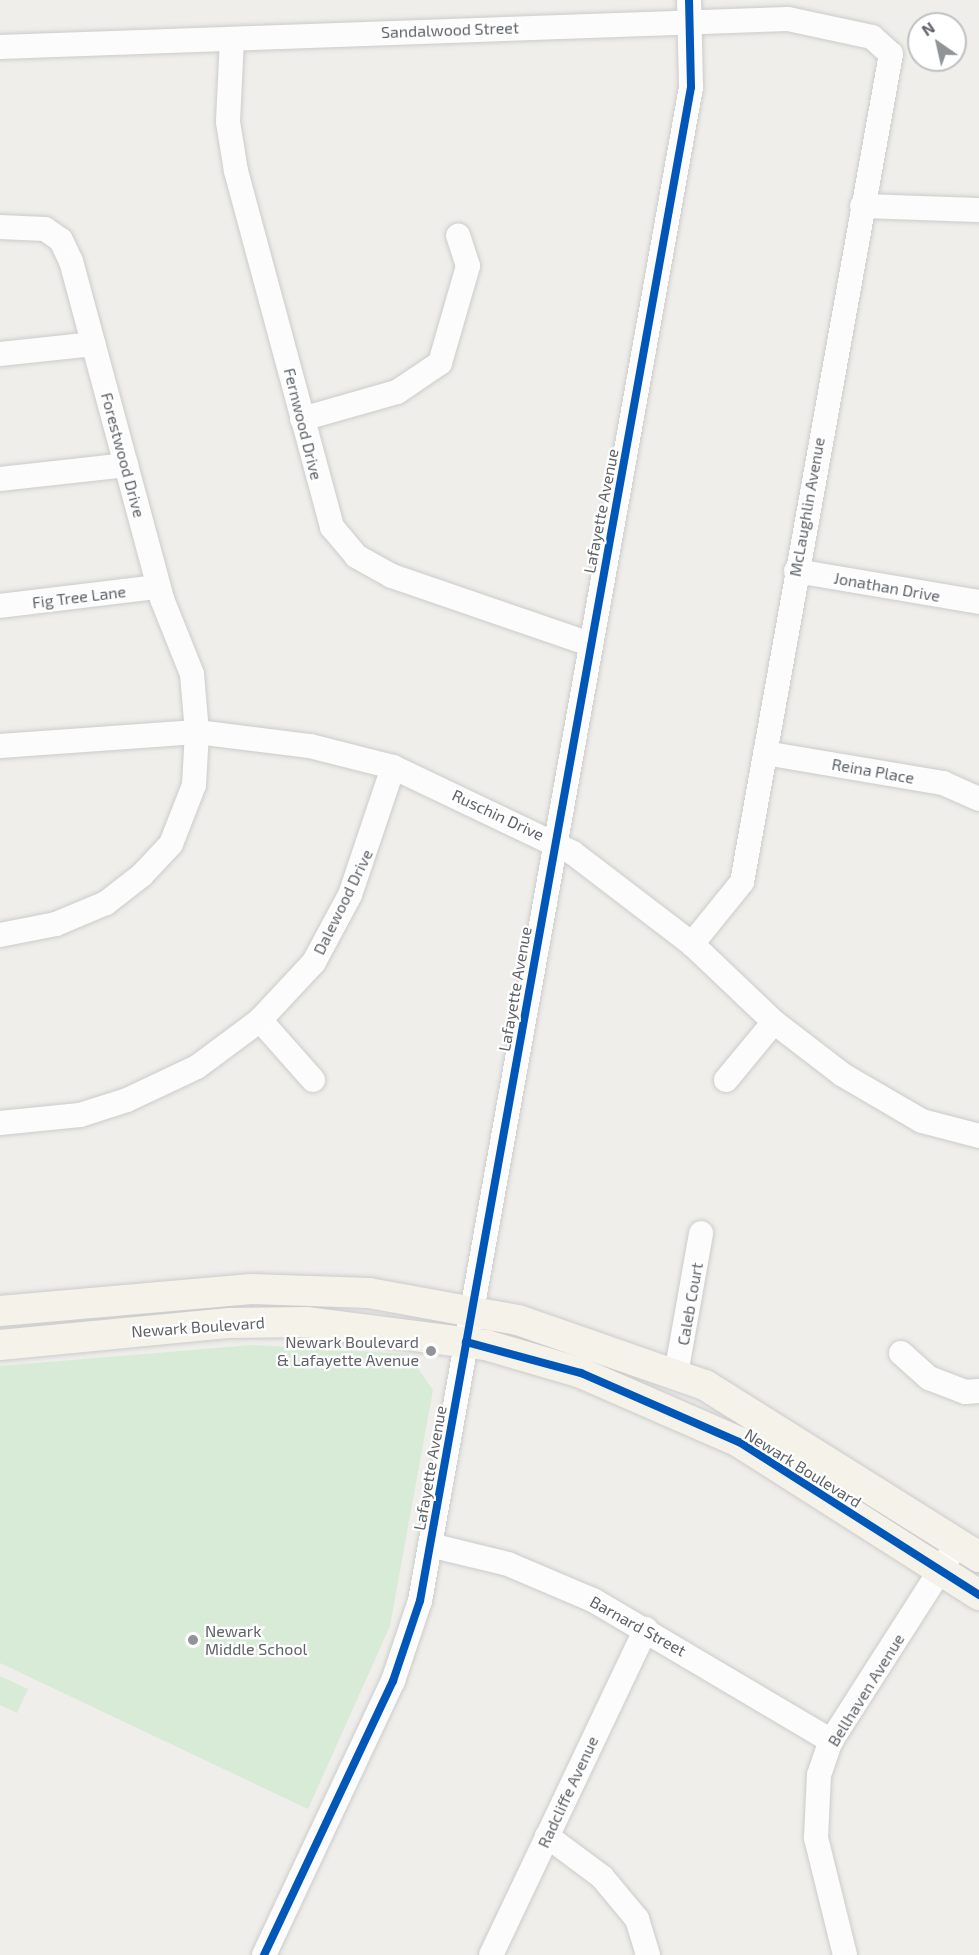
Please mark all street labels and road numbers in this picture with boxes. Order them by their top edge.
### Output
street label: Sandalwood Street [381,18,519,42]
street label: Fernwood Drive [280,366,326,482]
street label: Forestwood Drive [97,390,149,520]
street label: McLaughlin Avenue [785,436,829,578]
street label: Lafayette Avenue [579,447,623,575]
street label: Jonathan Drive [832,568,942,606]
street label: Fig Tree Lane [31,582,127,612]
street label: Reina Place [830,754,916,788]
street label: Ruschin Drive [449,785,547,845]
street label: Dalewood Drive [309,846,377,958]
street label: Lafayette Avenue [495,925,535,1053]
street label: Caleb Court [673,1261,707,1347]
street label: Newark Boulevard [131,1313,265,1341]
street label: Lafayette Avenue [410,1404,450,1532]
street label: Newark Boulevard [741,1424,865,1512]
street label: Barnard Street [587,1592,689,1660]
street label: Bellhaven Avenue [824,1630,908,1750]
street label: Radcliffe Avenue [534,1733,602,1851]

